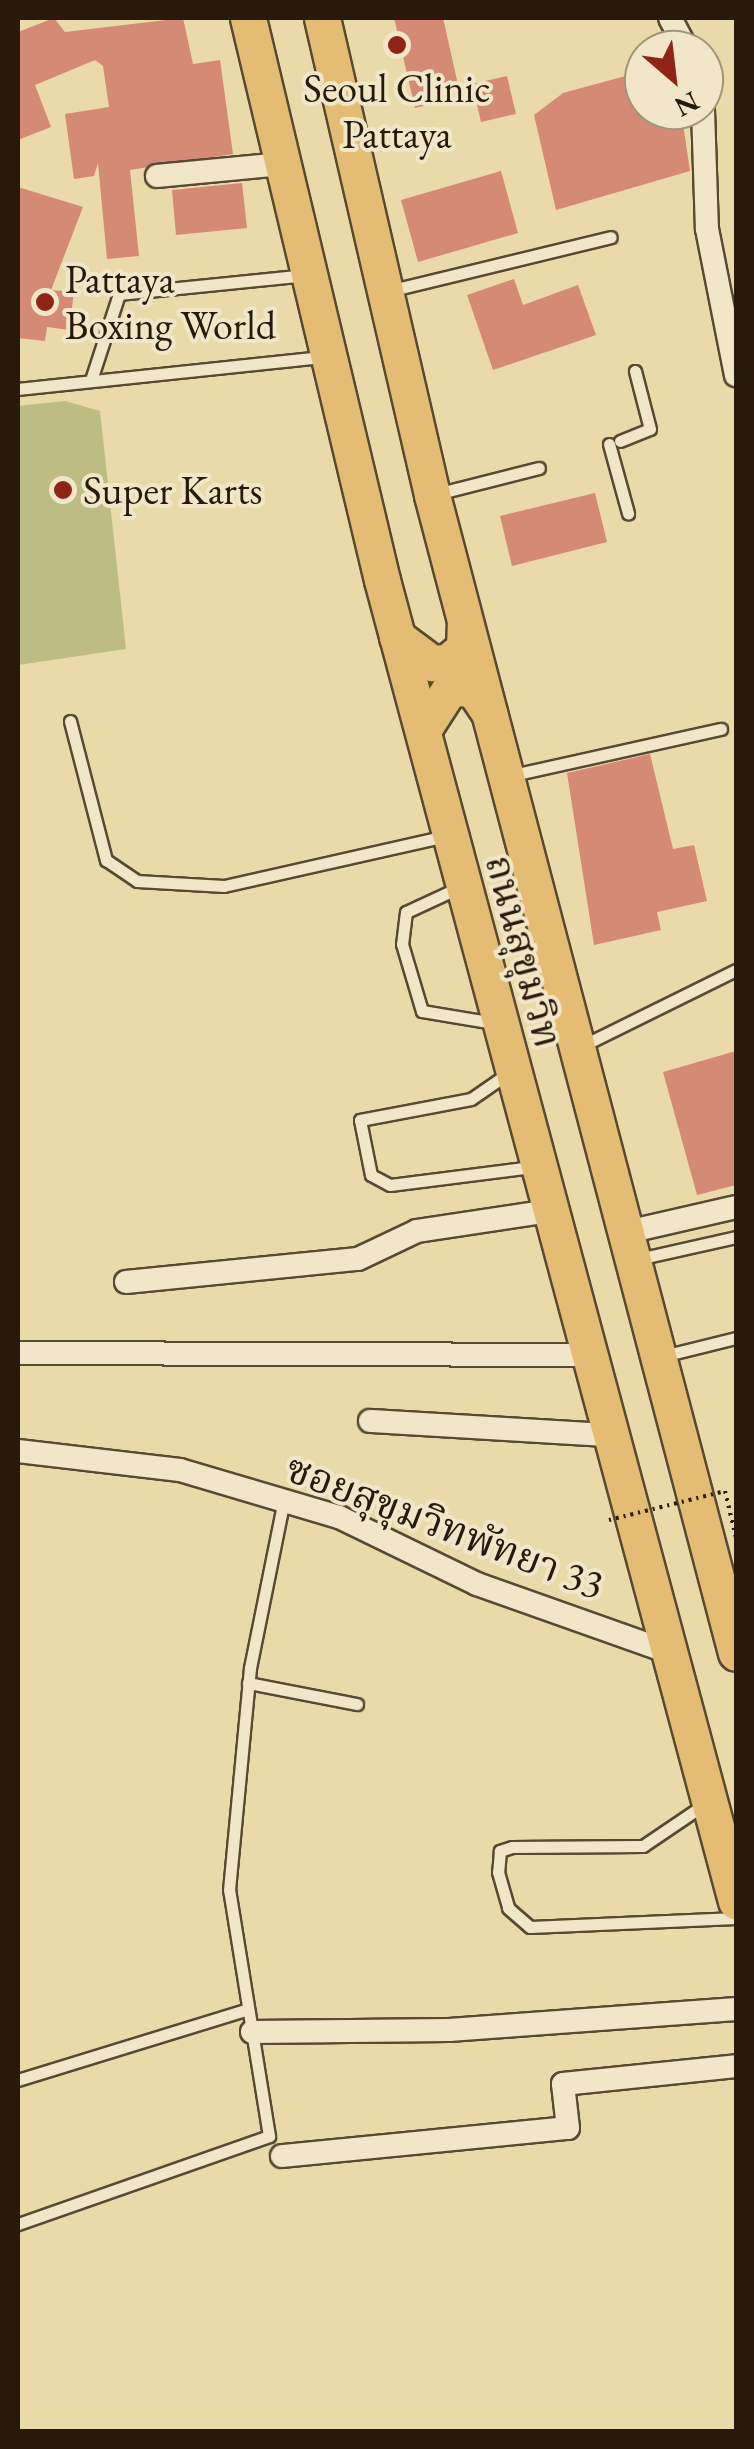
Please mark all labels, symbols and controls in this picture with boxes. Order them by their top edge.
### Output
north arrow [624,30,724,130]
marker: Seoul Clinic Pattaya [384,32,410,58]
place label: Seoul Clinic Pattaya [303,64,491,158]
text: N [669,84,706,126]
place label: Pattaya Boxing World [65,255,276,349]
marker: Pattaya Boxing World [34,291,56,313]
place label: Super Karts [83,466,262,514]
marker: Super Karts [52,479,74,501]
street label: ถนนสุขุมวิท [475,850,573,1052]
street label: ซอยสุขุมวิทพัทยา 33 [279,1443,611,1609]

